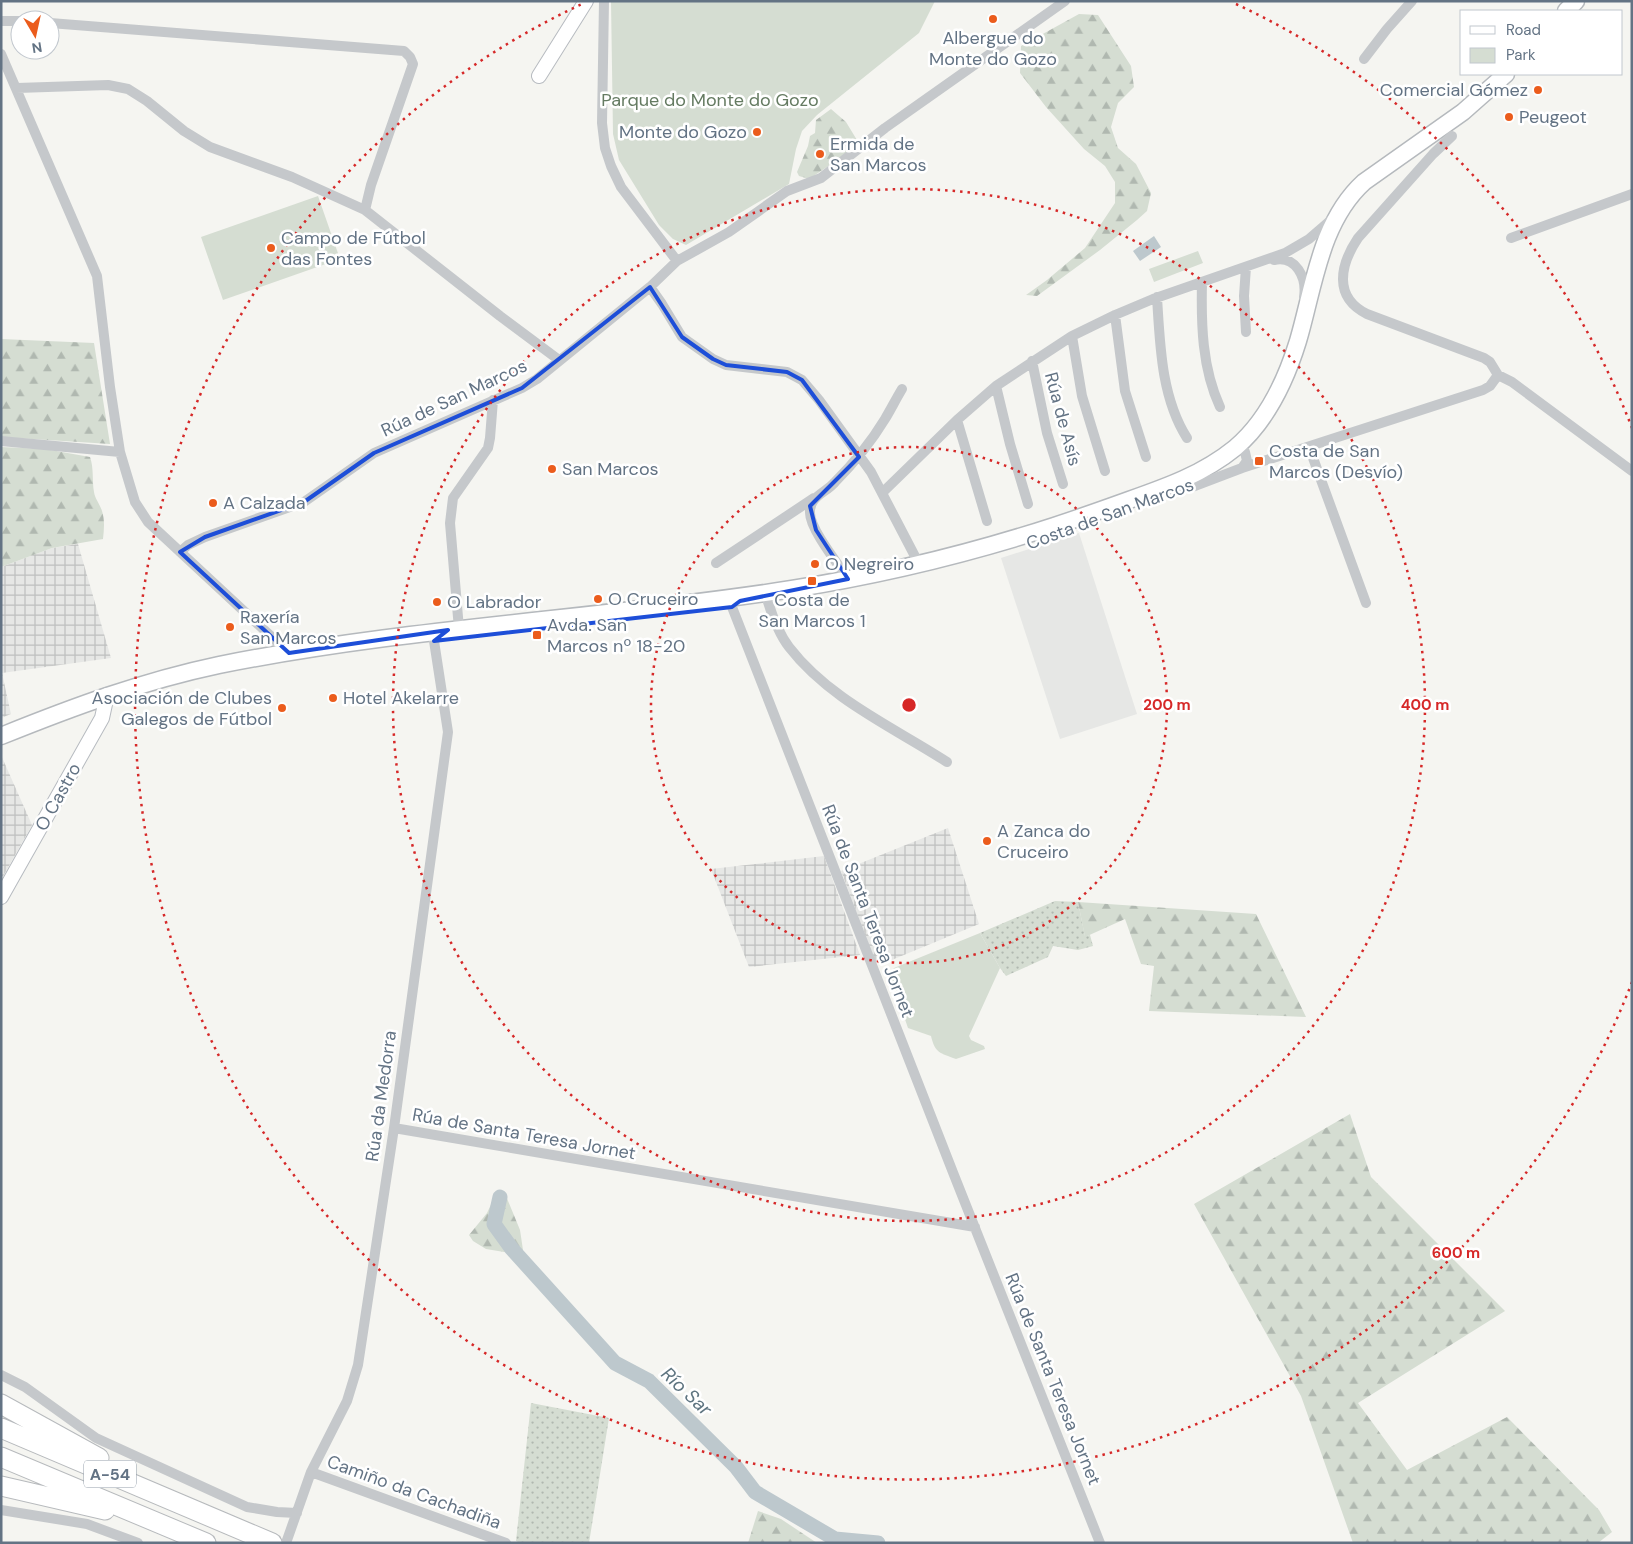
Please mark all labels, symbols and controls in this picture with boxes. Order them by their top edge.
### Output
north arrow [10,10,60,60]
legend [1460,10,1623,75]
marker: Albergue do Monte do Gozo [987,13,999,25]
text: Road [1506,20,1541,40]
place label: Albergue do Monte do Gozo [929,26,1057,71]
text: N [31,38,43,58]
text: Park [1506,45,1536,65]
place label: Comercial Gómez [1380,78,1528,102]
marker: Comercial Gómez [1532,84,1544,96]
park label: Parque do Monte do Gozo [601,88,819,112]
place label: Peugeot [1519,105,1587,129]
marker: Peugeot [1503,111,1515,123]
place label: Monte do Gozo [619,120,747,144]
marker: Monte do Gozo [751,126,763,138]
place label: Ermida de San Marcos [830,132,927,177]
marker: Ermida de San Marcos [814,148,826,160]
place label: Campo de Fútbol das Fontes [281,226,426,271]
marker: Campo de Fútbol das Fontes [265,242,277,254]
street label: Rúa de San Marcos [377,354,531,442]
street label: Rúa de Asís [1039,370,1087,468]
place label: Costa de San Marcos (Desvío) [1269,439,1403,484]
marker: Costa de San Marcos (Desvío) [1253,455,1265,467]
place label: San Marcos [562,457,659,481]
marker: San Marcos [546,463,558,475]
street label: Costa de San Marcos [1023,472,1197,556]
place label: A Calzada [223,491,306,515]
marker: A Calzada [207,497,219,509]
place label: O Negreiro [825,552,914,576]
marker: O Negreiro [809,558,821,570]
marker: Costa de San Marcos 1 [806,575,818,587]
place label: O Cruceiro [608,587,698,611]
place label: Costa de San Marcos 1 [758,588,866,633]
place label: O Labrador [447,590,542,614]
marker: O Cruceiro [592,593,604,605]
marker: O Labrador [431,596,443,608]
place label: Raxería San Marcos [240,605,337,650]
place label: Avda. San Marcos nº 18-20 [547,613,685,658]
marker: Raxería San Marcos [224,621,236,633]
marker: Avda. San Marcos nº 18-20 [531,629,543,641]
place label: Asociación de Clubes Galegos de Fútbol [91,686,272,731]
place label: Hotel Akelarre [343,686,459,710]
marker: Hotel Akelarre [327,692,339,704]
text: 200 m [1143,695,1191,715]
text: 400 m [1401,695,1449,715]
centre of rings [900,696,918,714]
marker: Asociación de Clubes Galegos de Fútbol [276,702,288,714]
street label: O Castro [30,759,86,835]
street label: Rúa de Santa Teresa Jornet [816,801,920,1021]
place label: A Zanca do Cruceiro [997,819,1090,864]
marker: A Zanca do Cruceiro [981,835,993,847]
street label: Rúa da Medorra [360,1029,402,1163]
street label: Rúa de Santa Teresa Jornet [410,1103,638,1165]
text: 600 m [1432,1243,1480,1263]
street label: Rúa de Santa Teresa Jornet [999,1269,1107,1489]
water label: Río Sar [656,1361,718,1422]
street label: Camiño da Cachadiña [324,1449,504,1535]
road number: A-54 [84,1460,136,1488]

